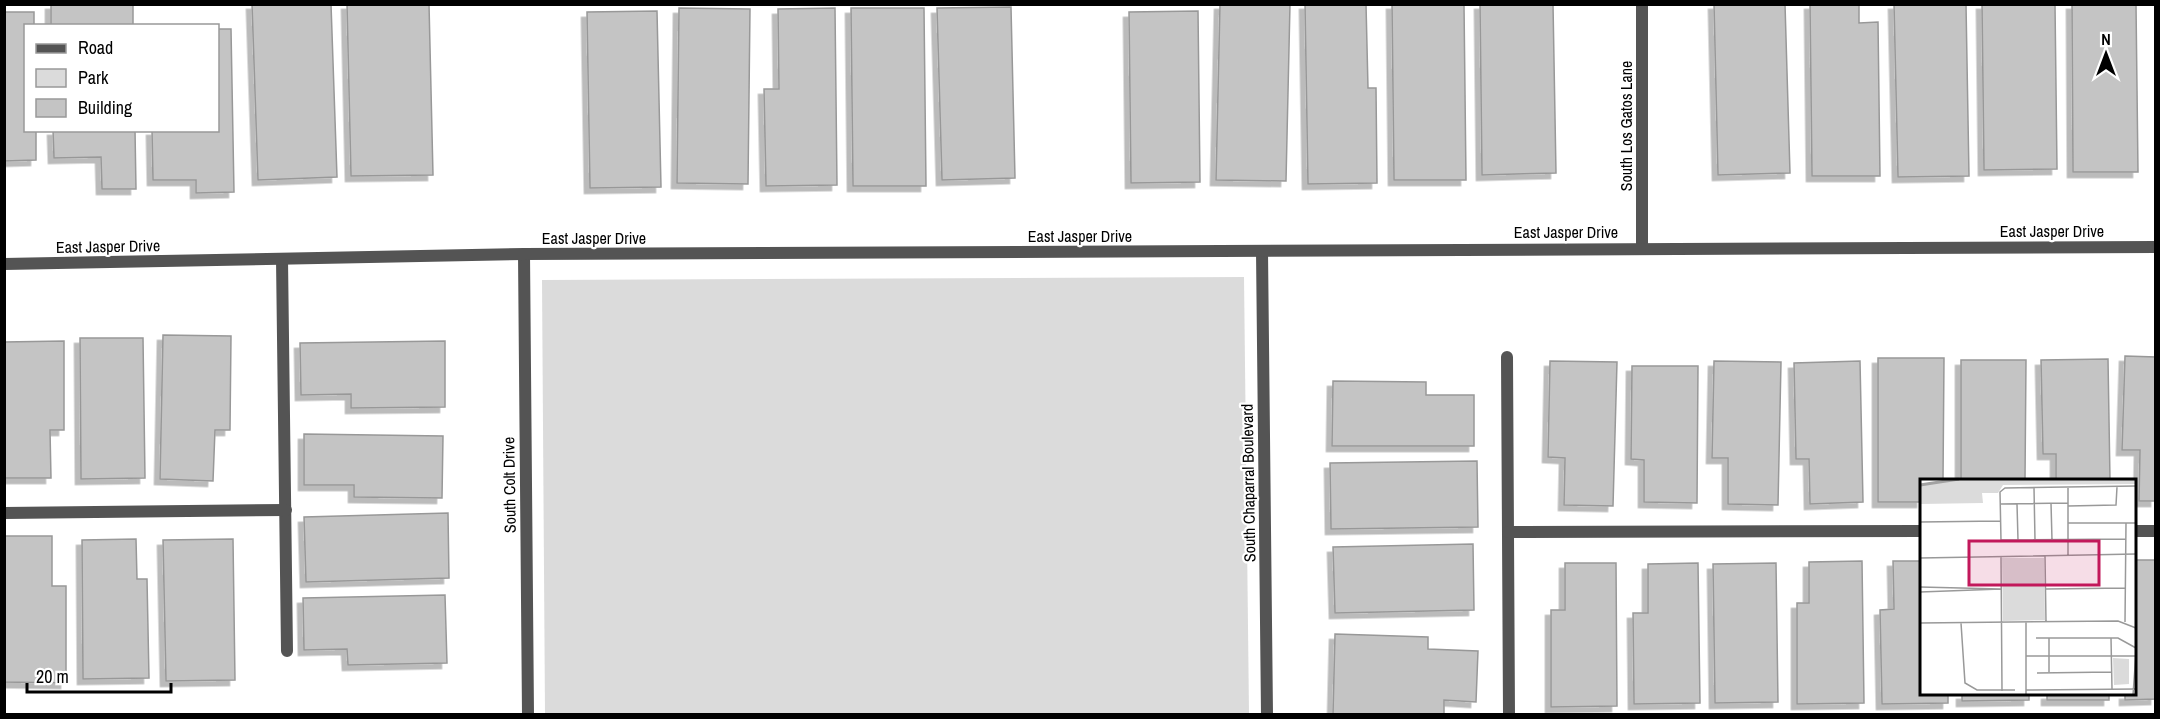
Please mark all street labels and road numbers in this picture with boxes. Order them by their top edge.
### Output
street label: South Los Gatos Lane [1615,61,1637,191]
street label: East Jasper Drive [2000,220,2104,242]
street label: East Jasper Drive [1514,221,1618,243]
street label: East Jasper Drive [1028,225,1132,247]
street label: East Jasper Drive [542,227,646,249]
street label: East Jasper Drive [56,234,160,258]
street label: South Chaparral Boulevard [1236,404,1260,562]
street label: South Colt Drive [497,437,521,533]

